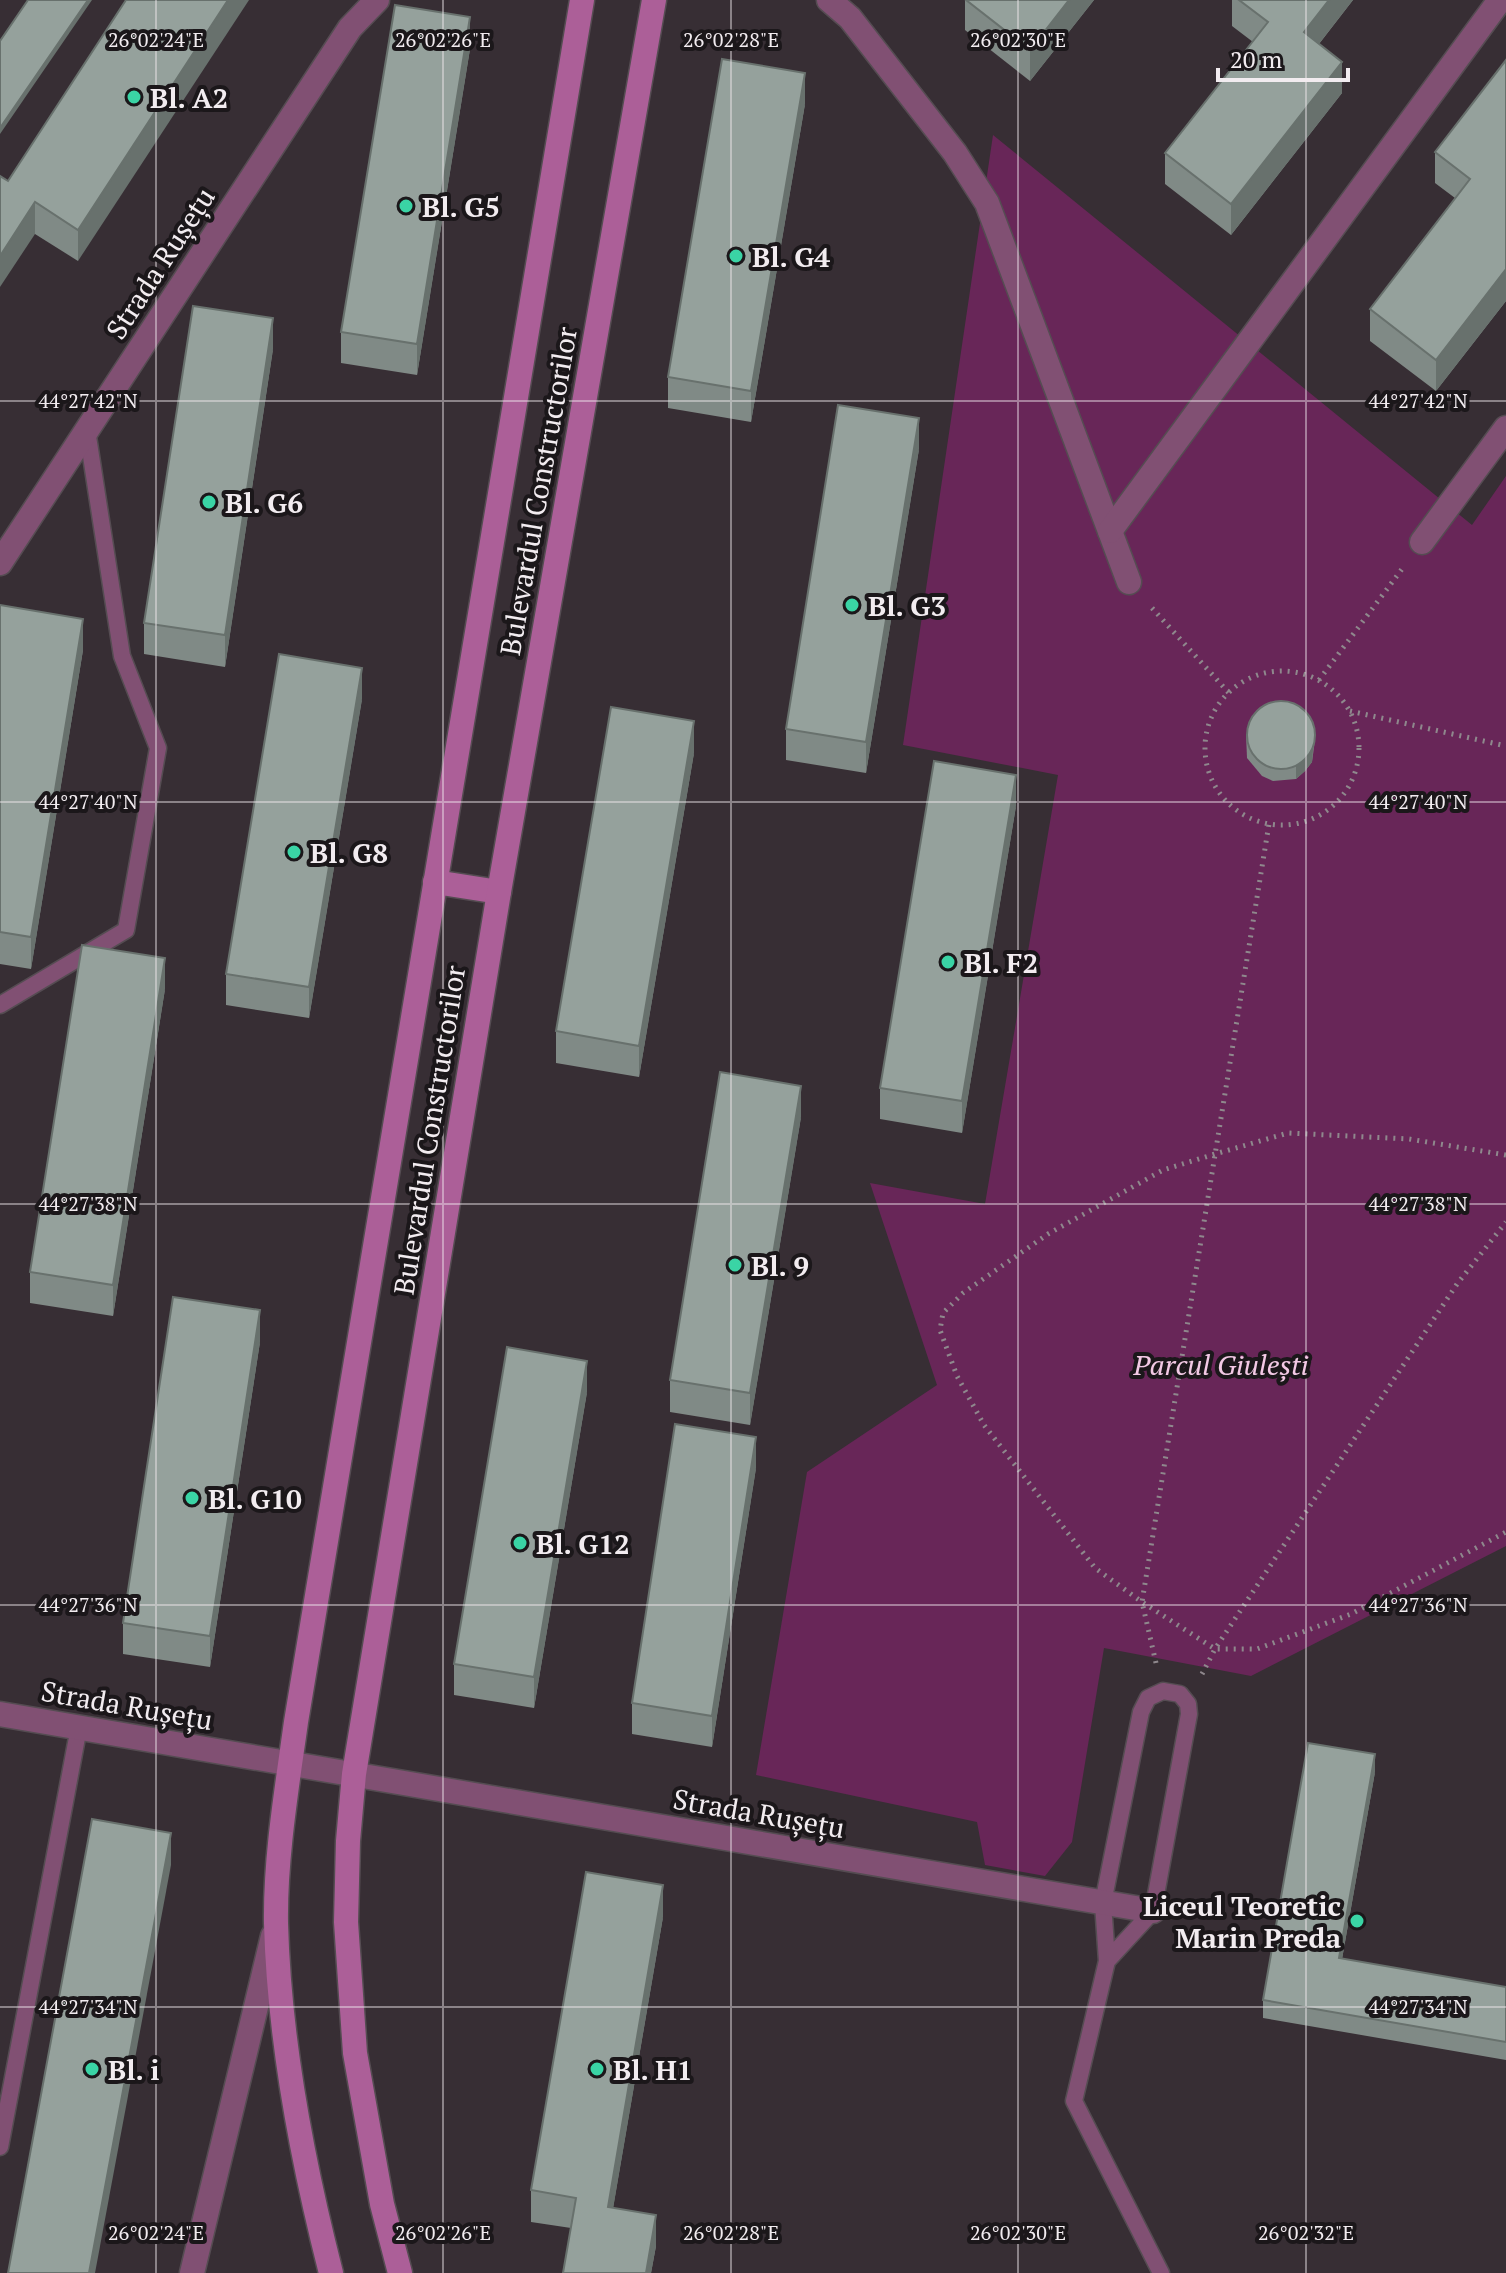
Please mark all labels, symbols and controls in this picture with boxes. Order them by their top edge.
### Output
text: 26°02'24"E [108,26,204,53]
text: 26°02'26"E [395,26,491,53]
text: 26°02'28"E [683,26,779,53]
text: 26°02'30"E [970,26,1066,53]
scale bar [1218,32,1348,82]
text: 20 m [1230,43,1282,75]
place label: Bl. A2 [150,79,228,116]
marker: Bl. A2 [125,88,143,106]
street label: Strada Rușețu [97,180,223,346]
place label: Bl. G5 [422,188,500,225]
marker: Bl. G5 [397,197,415,215]
place label: Bl. G4 [752,238,830,275]
marker: Bl. G4 [727,247,745,265]
street label: Bulevardul Constructorilor [491,324,585,658]
text: 44°27'42"N [38,387,138,414]
text: 44°27'42"N [1368,387,1468,414]
place label: Bl. G6 [225,484,303,521]
marker: Bl. G6 [200,493,218,511]
place label: Bl. G3 [868,587,946,624]
marker: Bl. G3 [843,596,861,614]
text: 44°27'40"N [38,788,138,815]
text: 44°27'40"N [1368,788,1468,815]
place label: Bl. G8 [310,834,388,871]
marker: Bl. G8 [285,843,303,861]
place label: Bl. F2 [964,944,1038,981]
marker: Bl. F2 [939,953,957,971]
street label: Bulevardul Constructorilor [385,963,473,1297]
text: 44°27'38"N [38,1190,138,1217]
text: 44°27'38"N [1368,1190,1468,1217]
place label: Bl. 9 [751,1247,809,1284]
marker: Bl. 9 [726,1256,744,1274]
park label: Parcul Giulești [1133,1346,1309,1383]
place label: Bl. G10 [208,1480,302,1517]
marker: Bl. G10 [183,1489,201,1507]
place label: Bl. G12 [536,1525,630,1562]
marker: Bl. G12 [511,1534,529,1552]
text: 44°27'36"N [38,1591,138,1618]
text: 44°27'36"N [1368,1591,1468,1618]
street label: Strada Rușețu [38,1672,216,1738]
street label: Strada Rușețu [670,1780,848,1846]
place label: Liceul Teoretic Marin Preda [1143,1887,1341,1956]
marker: Liceul Teoretic Marin Preda [1348,1912,1366,1930]
text: 44°27'34"N [38,1993,138,2020]
text: 44°27'34"N [1368,1993,1468,2020]
place label: Bl. i [108,2051,160,2088]
place label: Bl. H1 [613,2051,693,2088]
marker: Bl. i [83,2060,101,2078]
marker: Bl. H1 [588,2060,606,2078]
text: 26°02'24"E [108,2219,204,2246]
text: 26°02'26"E [395,2219,491,2246]
text: 26°02'28"E [683,2219,779,2246]
text: 26°02'30"E [970,2219,1066,2246]
text: 26°02'32"E [1258,2219,1354,2246]

